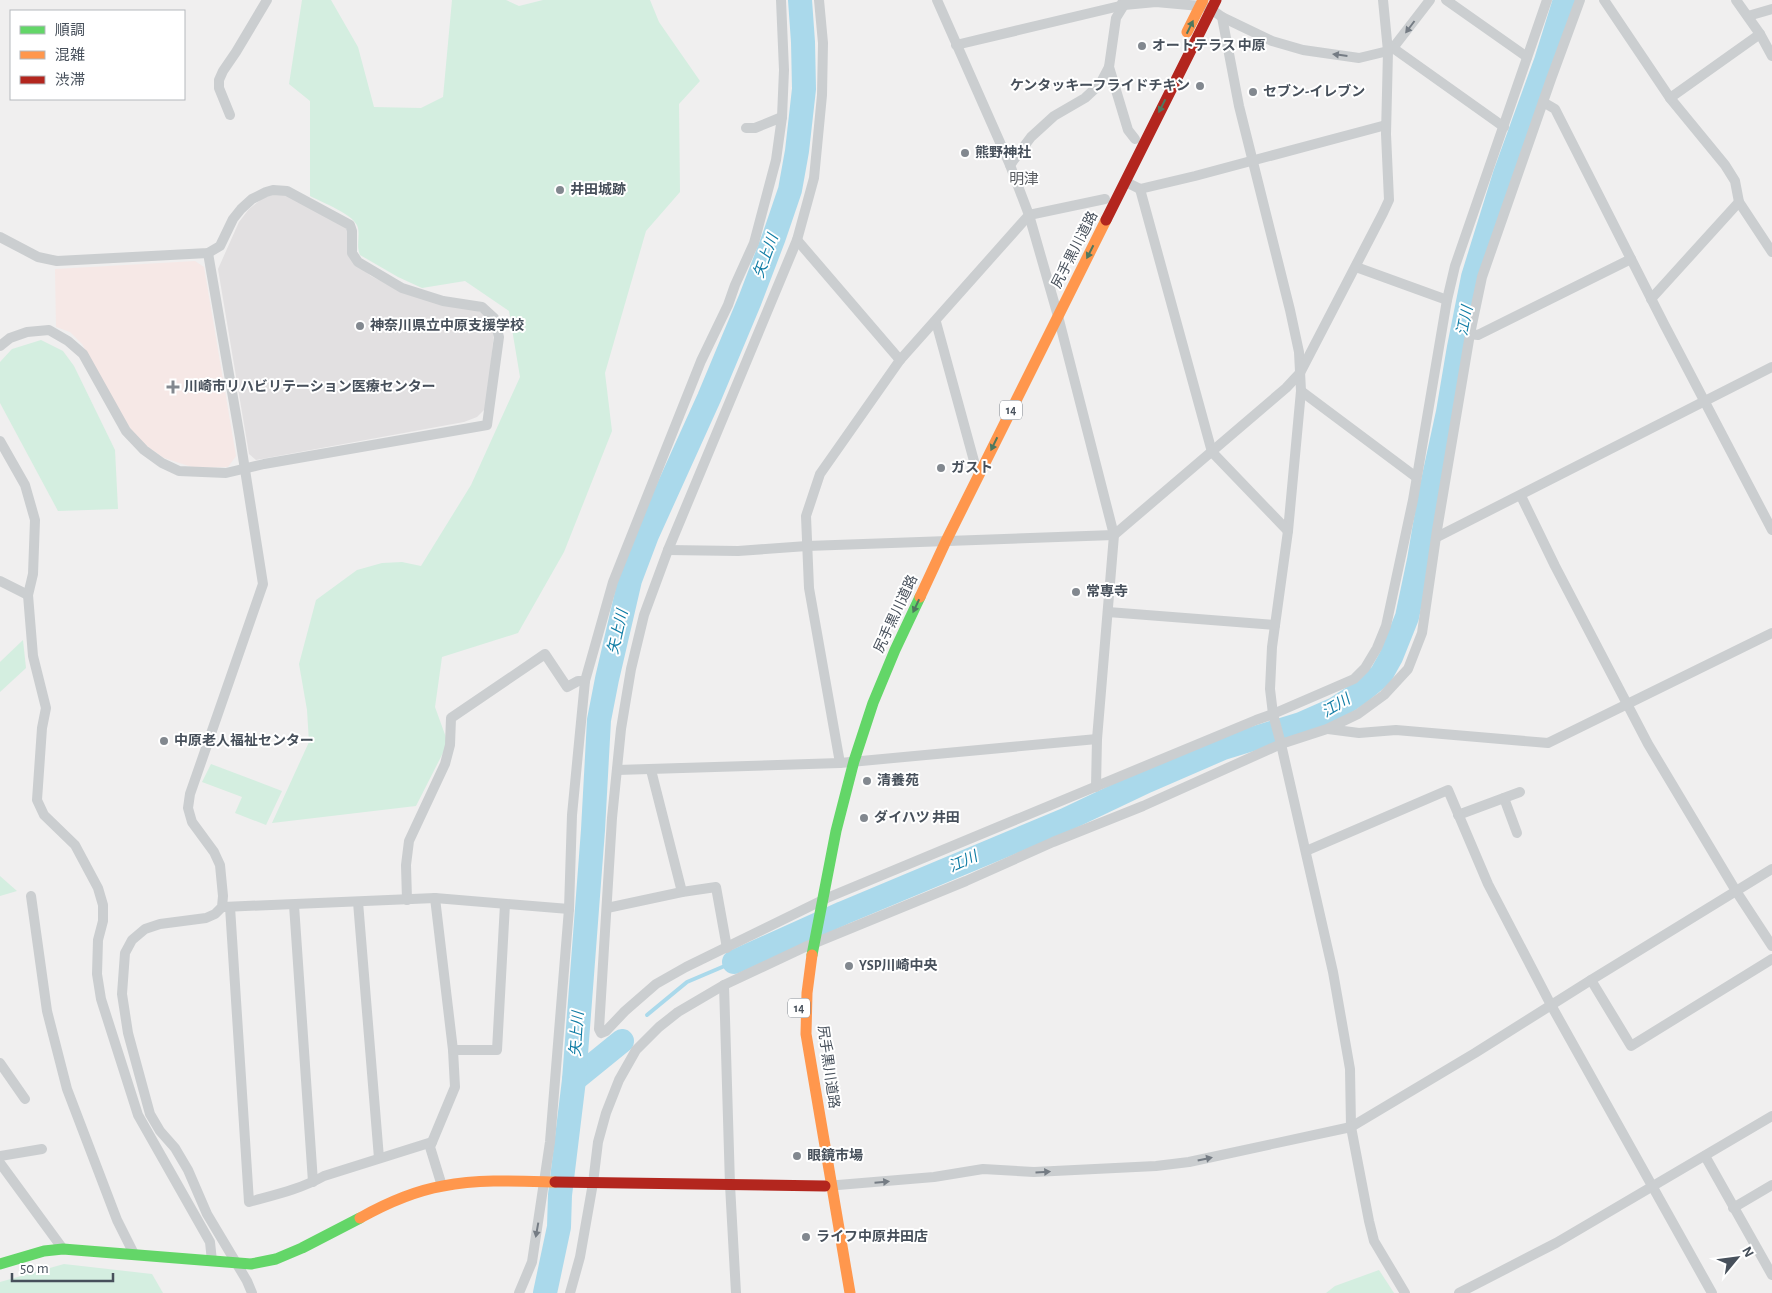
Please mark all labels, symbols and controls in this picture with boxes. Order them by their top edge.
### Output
legend [10,10,185,100]
one-way arrow [1186,20,1194,34]
one-way arrow [1404,20,1415,33]
text: 順調 [55,23,85,38]
place label: オートテラス 中原 [1152,38,1266,53]
marker: オートテラス 中原 [1136,40,1148,52]
text: 混雑 [55,47,85,63]
one-way arrow [1331,51,1347,59]
text: 渋滞 [55,72,85,88]
place label: ケンタッキーフライドチキン [1010,78,1190,93]
marker: ケンタッキーフライドチキン [1194,80,1206,92]
place label: セブン-イレブン [1263,83,1365,99]
marker: セブン-イレブン [1247,86,1259,98]
one-way arrow [1158,99,1166,113]
place label: 熊野神社 [975,144,1031,160]
marker: 熊野神社 [959,147,971,159]
district label: 明津 [1009,171,1039,187]
place label: 井田城跡 [570,181,626,197]
marker: 井田城跡 [554,184,566,196]
street label: 尻手黒川道路 [1049,209,1100,291]
water label: 矢上川 [750,230,781,280]
one-way arrow [1086,245,1094,259]
water label: 江川 [1454,303,1476,337]
place label: 神奈川県立中原支援学校 [370,317,524,333]
marker: 神奈川県立中原支援学校 [354,320,366,332]
place label: 川崎市リハビリテーション医療センター [184,379,436,394]
marker: 川崎市リハビリテーション医療センター [166,380,180,394]
road number: 14 [1000,400,1022,420]
one-way arrow [990,437,998,451]
place label: ガスト [951,460,993,475]
marker: ガスト [935,462,947,474]
street label: 尻手黒川道路 [871,573,920,655]
place label: 常専寺 [1086,584,1128,599]
marker: 常専寺 [1070,586,1082,598]
one-way arrow [911,599,919,613]
water label: 矢上川 [605,606,631,656]
water label: 江川 [1319,690,1354,720]
place label: 中原老人福祉センター [174,733,314,748]
marker: 中原老人福祉センター [158,735,170,747]
place label: 清養苑 [877,773,919,788]
marker: 清養苑 [861,775,873,787]
place label: ダイハツ 井田 [874,809,960,825]
marker: ダイハツ 井田 [858,812,870,824]
water label: 江川 [946,847,982,875]
place label: YSP川崎中央 [859,958,937,973]
marker: YSP川崎中央 [843,960,855,972]
road number: 14 [788,998,810,1018]
water label: 矢上川 [567,1009,586,1057]
street label: 尻手黒川道路 [815,1024,842,1110]
place label: 眼鏡市場 [807,1148,863,1163]
marker: 眼鏡市場 [791,1150,803,1162]
one-way arrow [1197,1154,1213,1162]
one-way arrow [1035,1167,1051,1175]
one-way arrow [874,1178,890,1186]
one-way arrow [533,1223,541,1239]
place label: ライフ中原井田店 [816,1228,928,1244]
marker: ライフ中原井田店 [800,1231,812,1243]
north arrow [1712,1233,1762,1283]
text: N [1739,1245,1756,1260]
scale bar [12,1250,114,1282]
text: 50 m [20,1261,49,1276]

